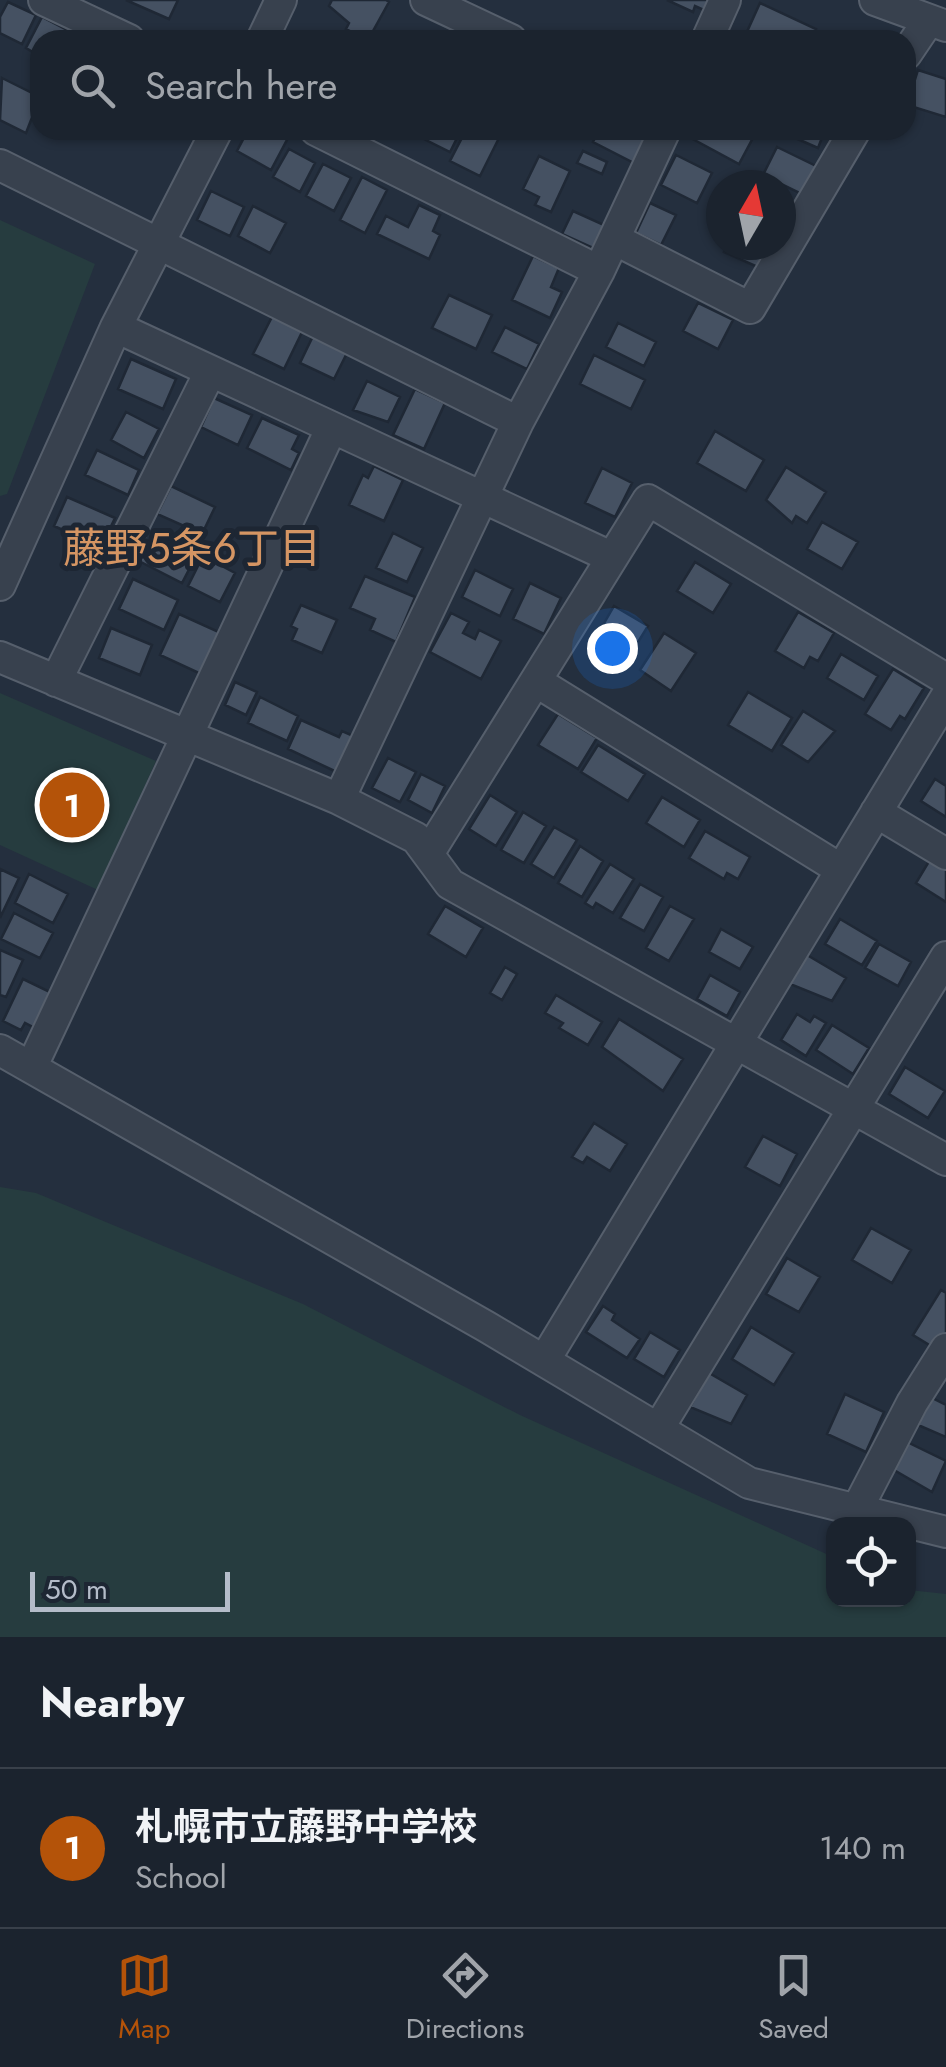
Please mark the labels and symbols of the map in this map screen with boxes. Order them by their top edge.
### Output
north arrow [706,170,796,260]
district label: 藤野5条6丁目 [63,518,321,579]
your location [587,623,638,674]
pin: 1 [40,768,104,842]
scale bar [30,1567,230,1612]

